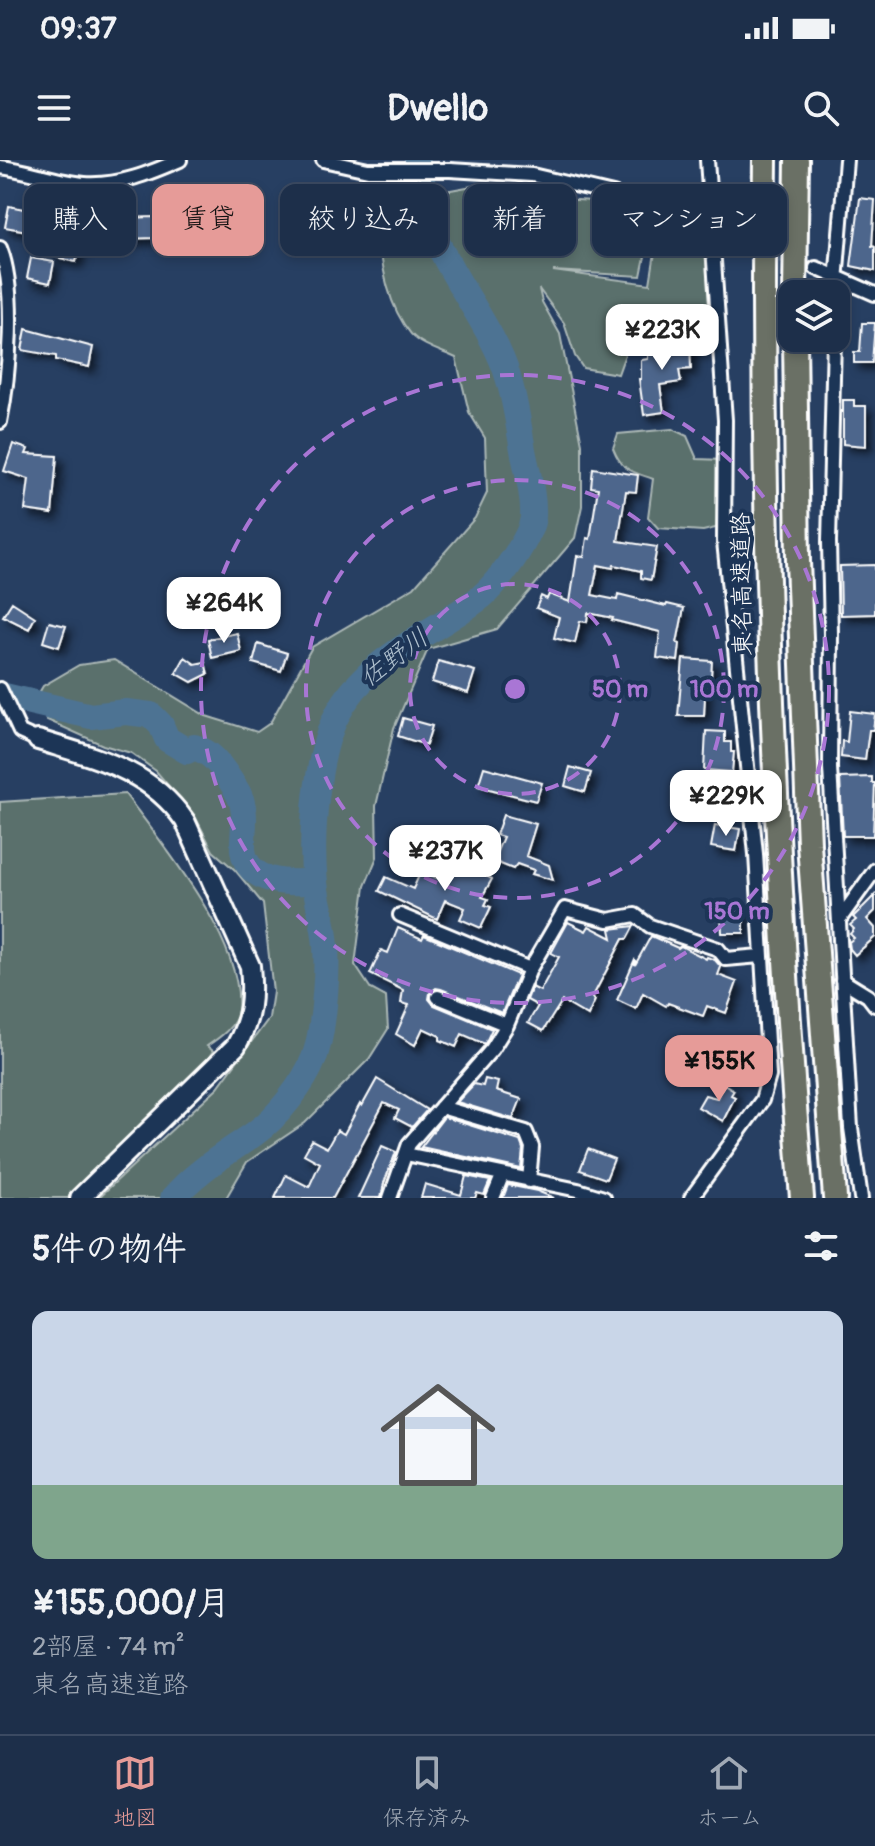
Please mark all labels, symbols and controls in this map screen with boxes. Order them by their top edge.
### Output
text: 09:37 [40,10,117,47]
icon: menu [32,86,76,130]
text: Dwello [387,86,488,131]
icon: search [799,86,843,130]
chip: 購入 [24,184,136,256]
chip: 賃貸 [152,184,264,256]
chip: 絞り込み [280,184,448,256]
chip: 新着 [464,184,576,256]
chip: マンション [592,184,787,256]
map controls [778,280,850,352]
button: layers [778,280,850,352]
pin: ¥223K [606,304,718,372]
text: ¥223K [624,314,700,346]
street label: 東名高速道路 [726,512,758,656]
pin: ¥264K [168,577,280,645]
text: ¥264K [185,587,263,619]
water label: 佐野川 [353,622,435,694]
centre of rings [501,675,529,703]
text: 50 m [592,675,648,704]
text: 100 m [690,675,758,704]
pin: ¥229K [670,770,782,838]
text: ¥229K [688,780,764,812]
pin: ¥237K [389,825,501,893]
text: ¥237K [407,835,483,867]
text: 150 m [704,897,770,926]
pin: ¥155K [663,1035,775,1103]
text: ¥155K [683,1045,755,1077]
icon: filters [799,1224,843,1268]
text: 5件の物件 [32,1228,186,1271]
icon: home [366,1363,510,1507]
text: ¥155,000/月 [32,1582,230,1625]
text: 2部屋 · 74 m² [32,1631,185,1663]
text: 東名高速道路 [32,1669,188,1701]
tab: 地図 [113,1751,157,1832]
tab: 保存済み [383,1751,471,1832]
tab: ホーム [697,1751,762,1832]

